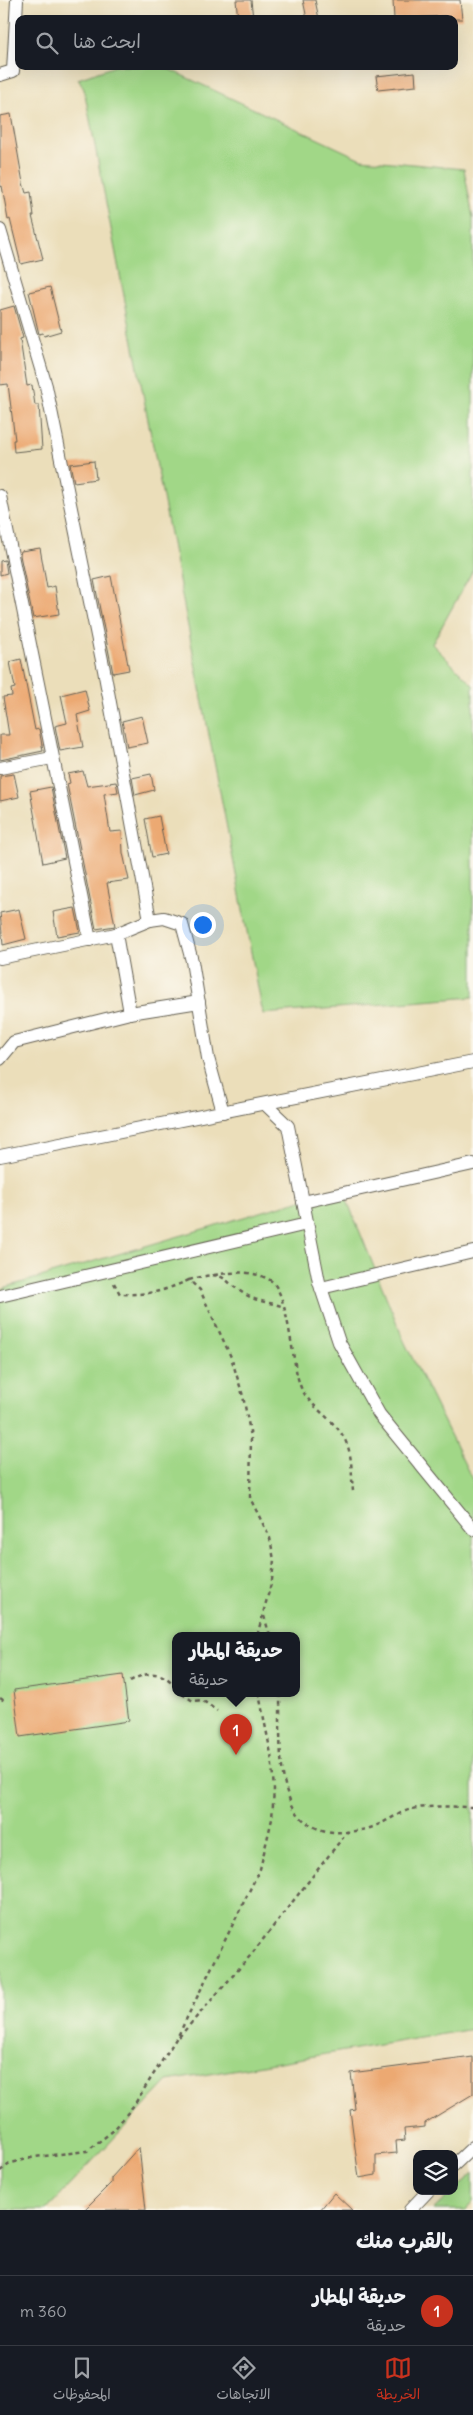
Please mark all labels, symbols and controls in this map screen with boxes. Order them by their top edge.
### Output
search box [15,15,458,70]
icon: search [33,29,61,57]
text: ابحث هنا [73,29,141,53]
your location [190,912,216,938]
popup [172,1632,300,1697]
text: حديقة المطار [189,1638,283,1662]
text: حديقة [189,1669,228,1689]
pin: 1 [220,1714,252,1755]
map controls [413,2150,458,2195]
button: layers [413,2150,458,2195]
text: بالقرب منك [356,2227,453,2254]
text: حديقة المطار [312,2284,406,2308]
text: 360 m [20,2301,67,2321]
text: 1 [434,2301,440,2321]
text: حديقة [367,2315,406,2335]
tab: المحفوظات [53,2354,111,2407]
tab: الاتجاهات [216,2354,271,2407]
tab: الخريطة [376,2354,420,2407]

